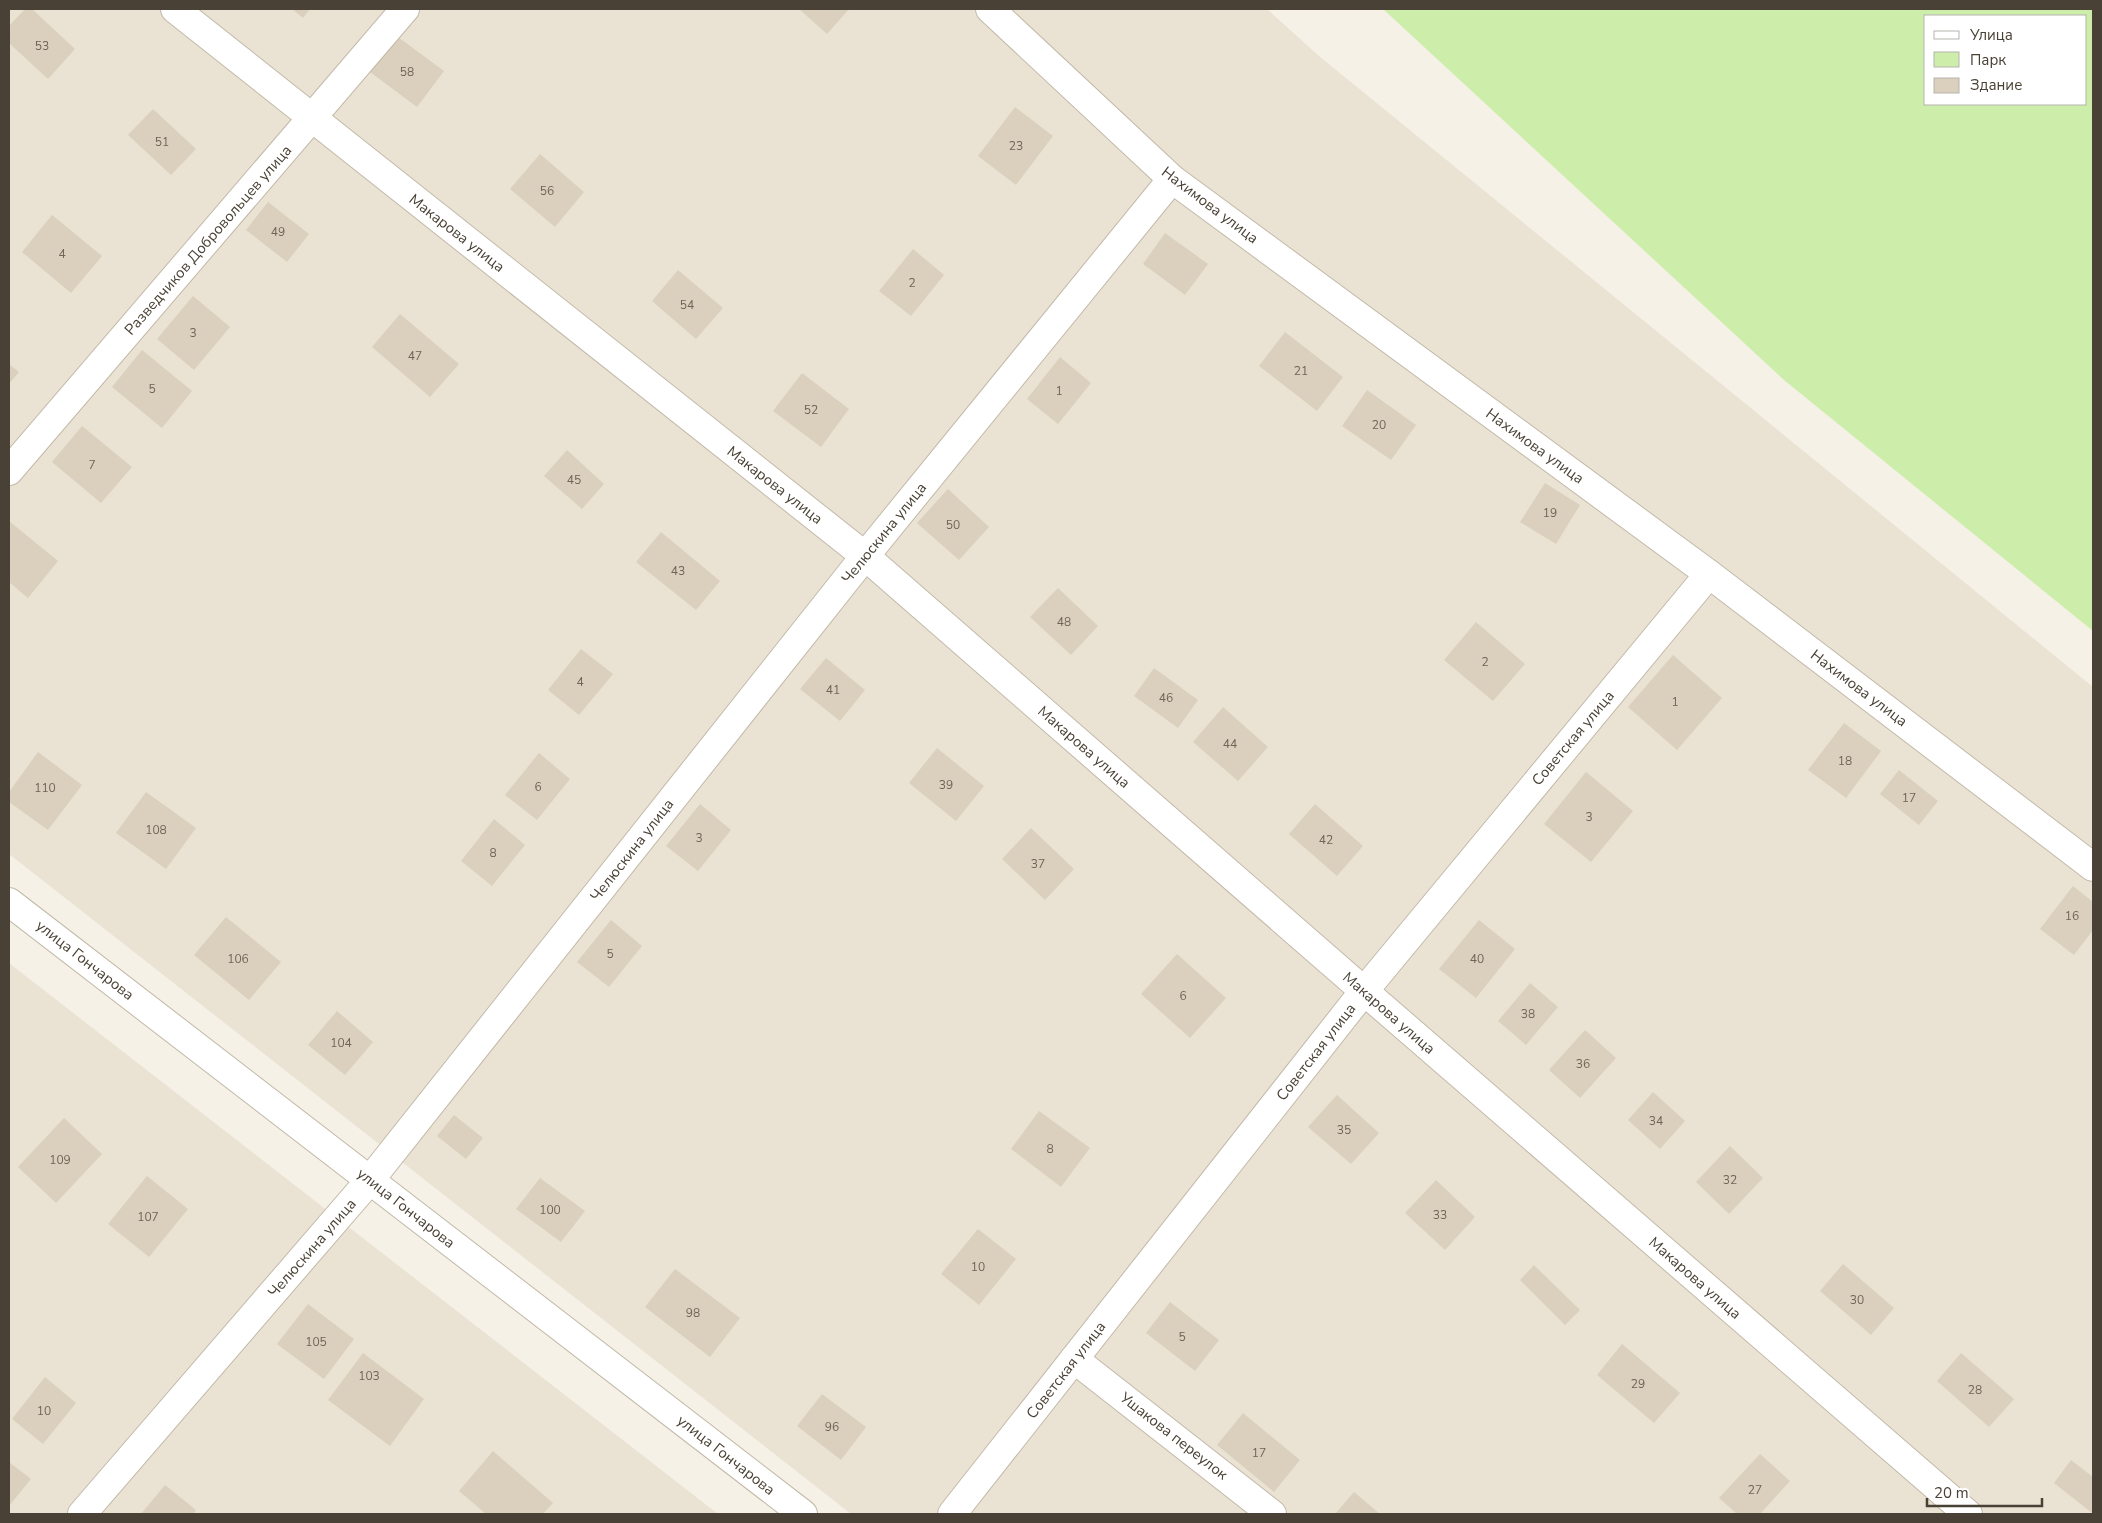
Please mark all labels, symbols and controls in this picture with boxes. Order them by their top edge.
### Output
legend [1924,15,2087,105]
text: Улица [1969,25,2013,45]
house number: 53 [35,38,49,54]
text: Парк [1970,50,2006,70]
house number: 58 [400,64,414,80]
text: Здание [1970,75,2022,95]
house number: 51 [155,134,169,150]
house number: 23 [1009,138,1023,154]
street label: Разведчиков Добровольцев улица [120,141,296,339]
street label: Нахимова улица [1157,162,1263,248]
house number: 56 [540,183,554,199]
street label: Макарова улица [405,189,509,277]
house number: 49 [271,224,285,240]
house number: 4 [58,246,66,262]
house number: 2 [908,275,916,291]
house number: 54 [680,297,694,313]
house number: 3 [189,325,197,341]
house number: 47 [408,348,422,364]
house number: 21 [1294,363,1308,379]
house number: 5 [148,381,156,397]
house number: 1 [1055,383,1063,399]
house number: 52 [804,402,818,418]
street label: Нахимова улица [1482,404,1588,488]
house number: 20 [1372,417,1386,433]
street label: Макарова улица [723,441,827,529]
house number: 7 [88,457,96,473]
house number: 45 [567,472,581,488]
street label: Челюскина улица [837,478,931,588]
house number: 19 [1543,505,1557,521]
house number: 50 [946,517,960,533]
house number: 43 [671,563,685,579]
house number: 48 [1057,614,1071,630]
street label: Нахимова улица [1806,645,1912,731]
house number: 2 [1481,654,1489,670]
house number: 4 [576,674,584,690]
house number: 41 [826,682,840,698]
street label: Советская улица [1527,686,1619,790]
house number: 46 [1159,690,1173,706]
house number: 1 [1671,694,1679,710]
street label: Макарова улица [1034,701,1134,793]
house number: 44 [1223,736,1237,752]
house number: 18 [1838,753,1852,769]
house number: 39 [939,777,953,793]
house number: 6 [534,779,542,795]
house number: 110 [34,780,56,796]
house number: 17 [1902,790,1916,806]
street label: Челюскина улица [586,795,678,905]
house number: 3 [1585,809,1593,825]
house number: 108 [145,822,167,838]
house number: 3 [695,830,703,846]
house number: 42 [1319,832,1333,848]
house number: 8 [489,845,497,861]
house number: 37 [1031,856,1045,872]
house number: 16 [2065,908,2079,924]
street label: улица Гончарова [32,915,138,1005]
house number: 5 [606,946,614,962]
house number: 106 [227,951,249,967]
house number: 40 [1470,951,1484,967]
street label: Макарова улица [1339,967,1439,1059]
house number: 6 [1179,988,1187,1004]
street label: Советская улица [1272,999,1360,1105]
house number: 38 [1521,1006,1535,1022]
house number: 104 [330,1035,352,1051]
house number: 36 [1576,1056,1590,1072]
house number: 34 [1649,1113,1663,1129]
house number: 35 [1337,1122,1351,1138]
house number: 8 [1046,1141,1054,1157]
house number: 109 [49,1152,71,1168]
street label: улица Гончарова [353,1163,459,1253]
house number: 32 [1723,1172,1737,1188]
street label: Челюскина улица [264,1194,360,1302]
house number: 100 [539,1202,561,1218]
house number: 33 [1433,1207,1447,1223]
house number: 107 [137,1209,159,1225]
street label: Макарова улица [1645,1232,1745,1324]
house number: 10 [971,1259,985,1275]
house number: 30 [1850,1292,1864,1308]
house number: 98 [686,1305,700,1321]
street label: Советская улица [1022,1317,1110,1423]
house number: 5 [1178,1329,1186,1345]
house number: 105 [305,1334,327,1350]
house number: 103 [358,1368,380,1384]
house number: 29 [1631,1376,1645,1392]
house number: 28 [1968,1382,1982,1398]
street label: Ушакова переулок [1115,1387,1232,1484]
house number: 10 [37,1403,51,1419]
street label: улица Гончарова [673,1410,779,1500]
house number: 96 [825,1419,839,1435]
house number: 17 [1252,1445,1266,1461]
scale bar [1927,1476,2042,1508]
house number: 27 [1748,1482,1762,1498]
text: 20 m [1934,1483,1969,1503]

